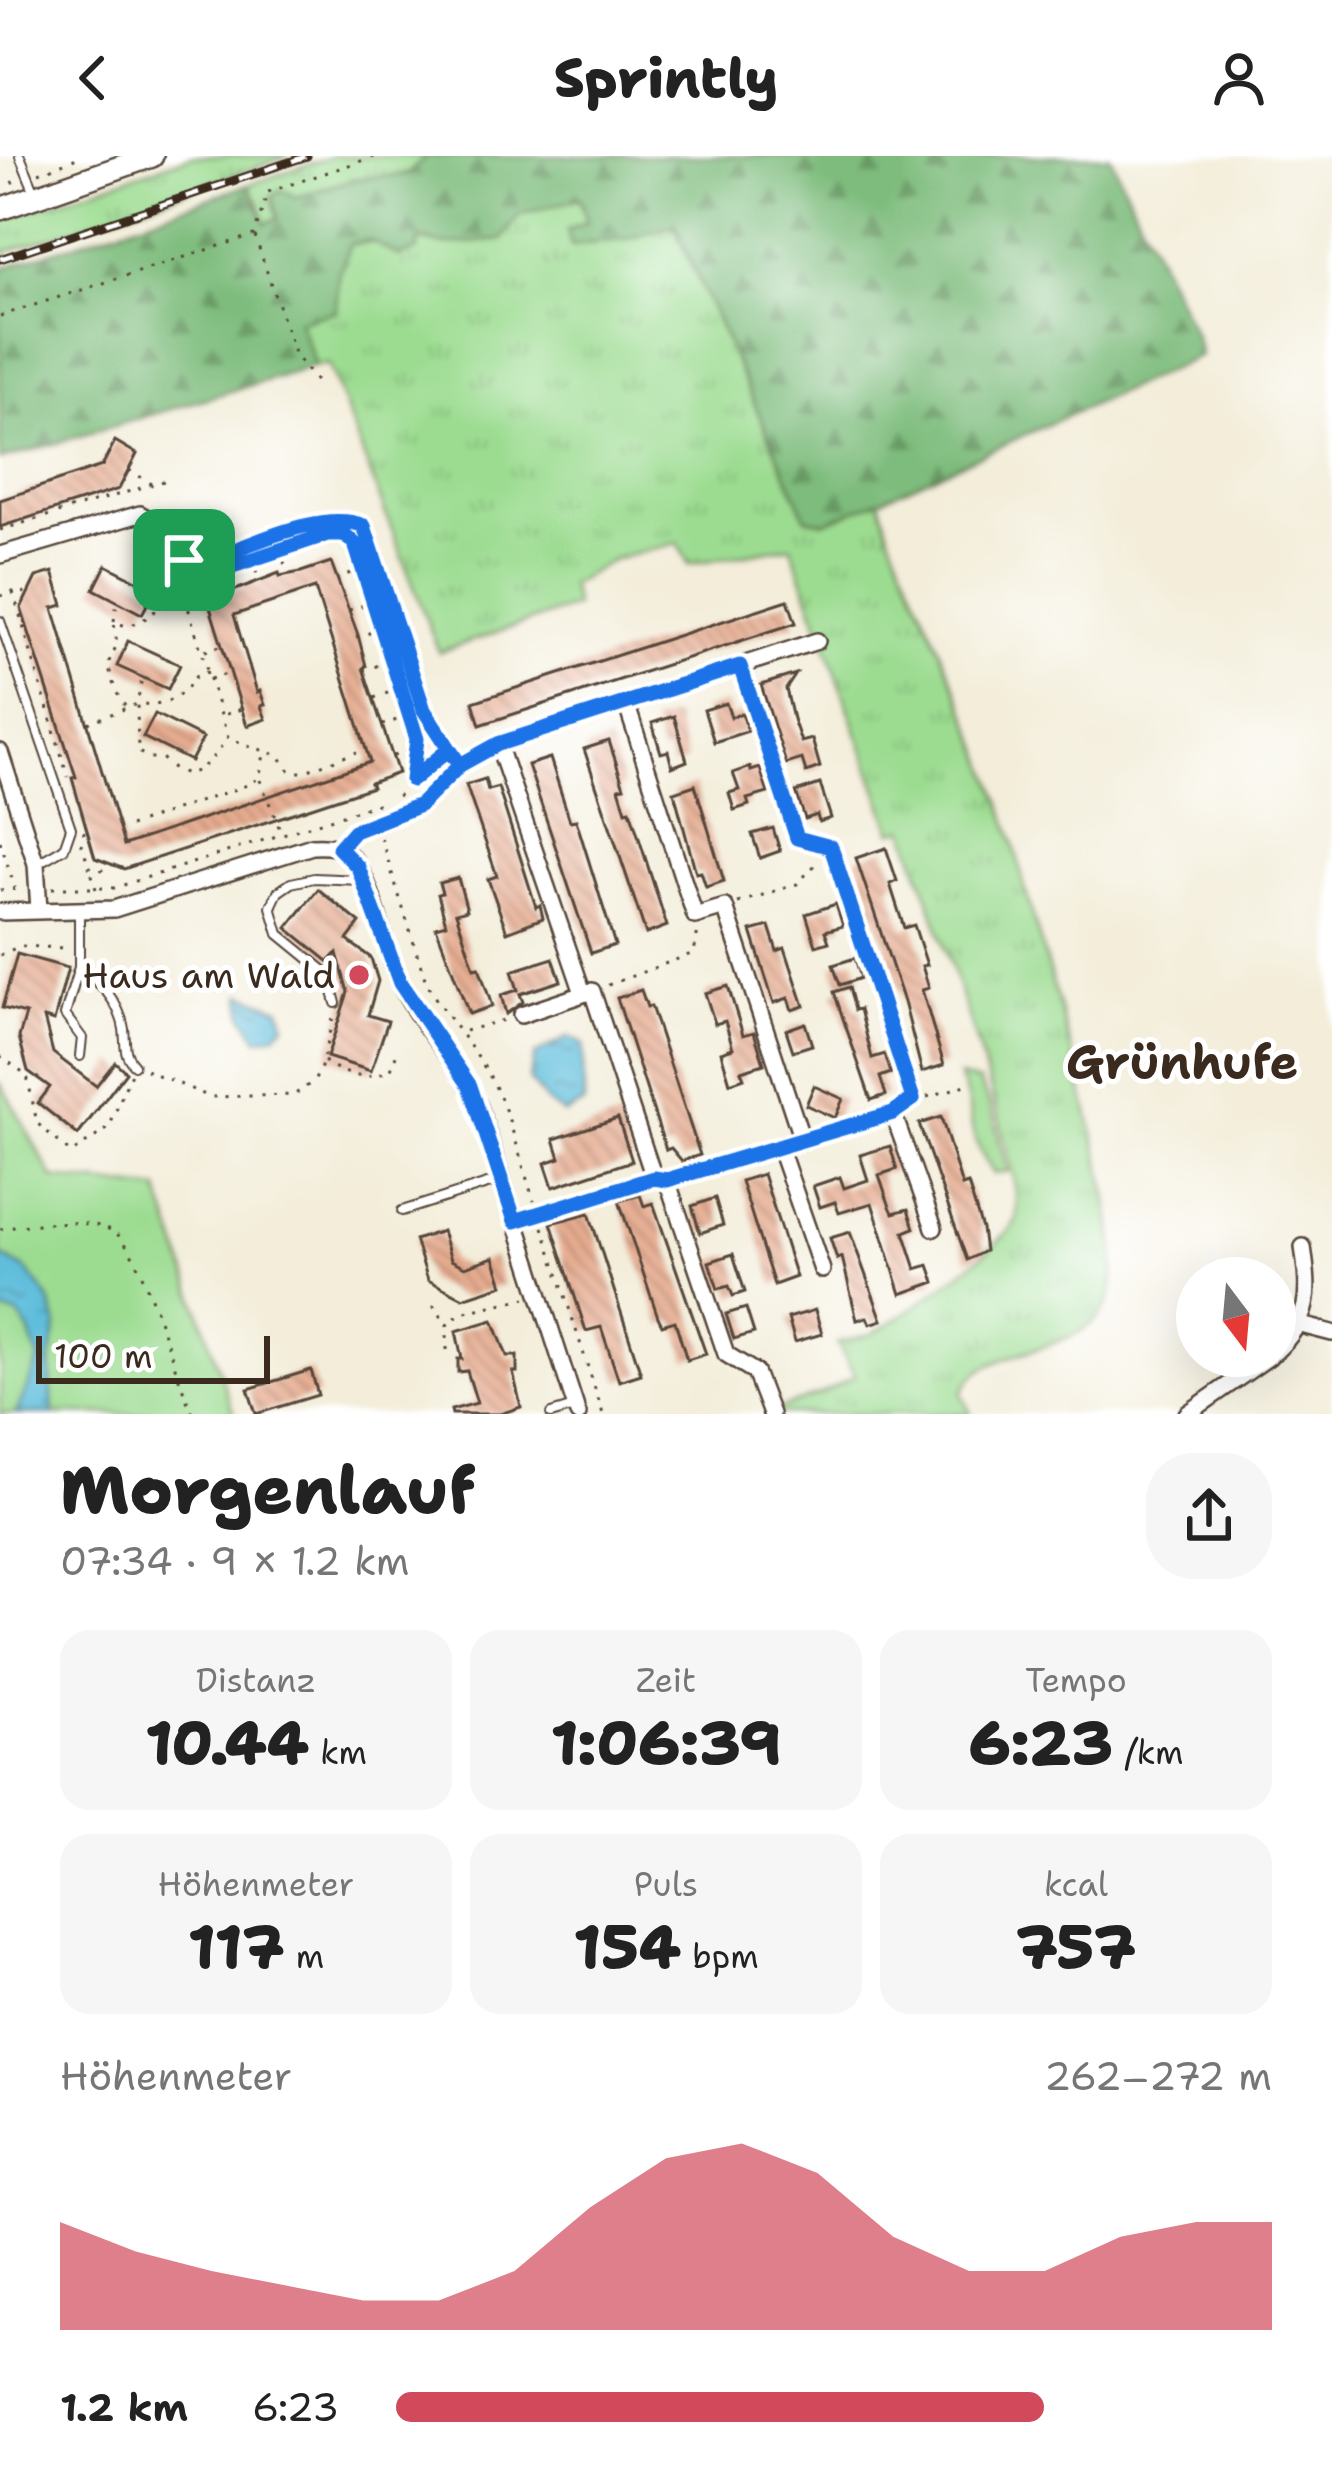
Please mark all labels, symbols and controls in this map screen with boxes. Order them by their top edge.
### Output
text: Sprintly [554,42,778,114]
icon: back [60,45,126,111]
icon: person [1206,45,1272,111]
pin [133,509,235,611]
icon: arrive [151,527,217,593]
place label: Haus am Wald [83,951,335,1000]
marker: Haus am Wald [346,962,372,988]
district label: Grünhufe [1066,1030,1298,1094]
north arrow [1176,1257,1296,1377]
map controls [1176,1257,1296,1377]
scale bar [36,1330,270,1383]
text: 100 m [54,1334,153,1379]
text: Morgenlauf [60,1446,476,1534]
button: share [1146,1453,1272,1579]
text: 07:34 · 9 × 1.2 km [60,1535,409,1587]
text: Distanz [196,1658,316,1703]
text: Zeit [636,1658,696,1703]
text: Tempo [1025,1658,1127,1703]
text: 10.44 [145,1703,309,1783]
text: 1:06:39 [550,1703,782,1783]
text: 6:23 [969,1703,1113,1783]
text: km [309,1730,367,1775]
text: /km [1113,1730,1183,1775]
text: Höhenmeter [158,1862,354,1907]
text: Puls [634,1862,698,1907]
text: kcal [1044,1862,1108,1907]
text: 117 [188,1907,285,1987]
text: 154 [573,1907,681,1987]
text: 757 [1016,1907,1136,1987]
text: m [285,1934,324,1979]
text: bpm [681,1934,759,1979]
text: Höhenmeter [60,2050,292,2102]
text: 262–272 m [1044,2050,1272,2102]
text: 1.2 km [60,2381,188,2433]
text: 6:23 [252,2381,339,2433]

